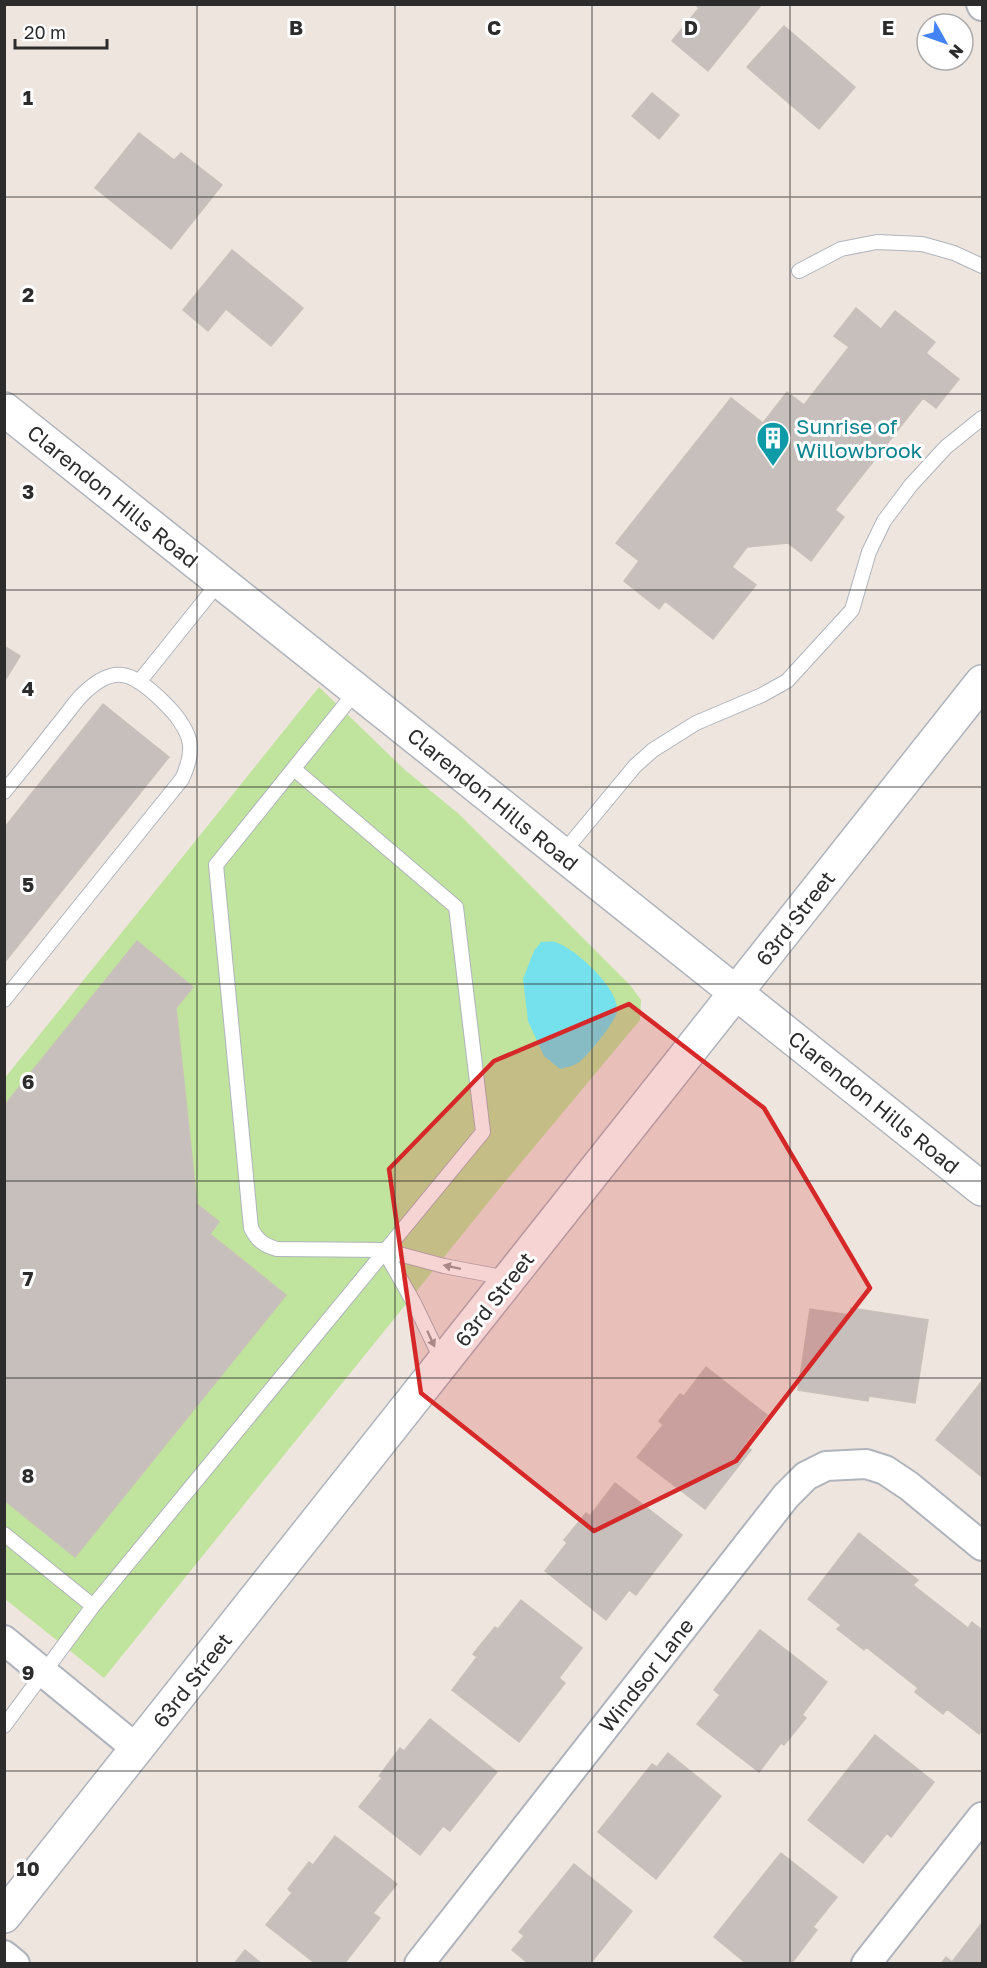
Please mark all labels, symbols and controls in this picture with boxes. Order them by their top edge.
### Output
scale bar [15,12,106,50]
north arrow [915,12,975,72]
text: B [289,15,303,39]
text: C [487,15,501,39]
text: D [684,15,698,39]
text: E [882,15,894,39]
text: 20 m [24,21,66,43]
text: N [945,41,968,63]
text: 1 [23,85,33,109]
text: 2 [22,282,34,306]
place label: Sunrise of Willowbrook [796,413,923,463]
street label: Clarendon Hills Road [22,419,204,573]
building icon: Sunrise of Willowbrook [755,420,791,467]
text: 3 [22,479,34,503]
text: 4 [22,676,34,700]
street label: Clarendon Hills Road [402,722,584,876]
street label: 63rd Street [750,865,840,971]
text: 5 [22,872,34,896]
street label: Clarendon Hills Road [783,1025,965,1179]
text: 6 [22,1069,34,1093]
street label: 63rd Street [449,1246,539,1352]
one-way arrow [442,1262,461,1271]
text: 7 [23,1266,34,1290]
one-way arrow [426,1330,436,1348]
text: 8 [22,1463,34,1487]
street label: Windsor Lane [593,1613,699,1737]
street label: 63rd Street [147,1627,237,1733]
text: 9 [22,1660,34,1684]
text: 10 [16,1856,40,1880]

